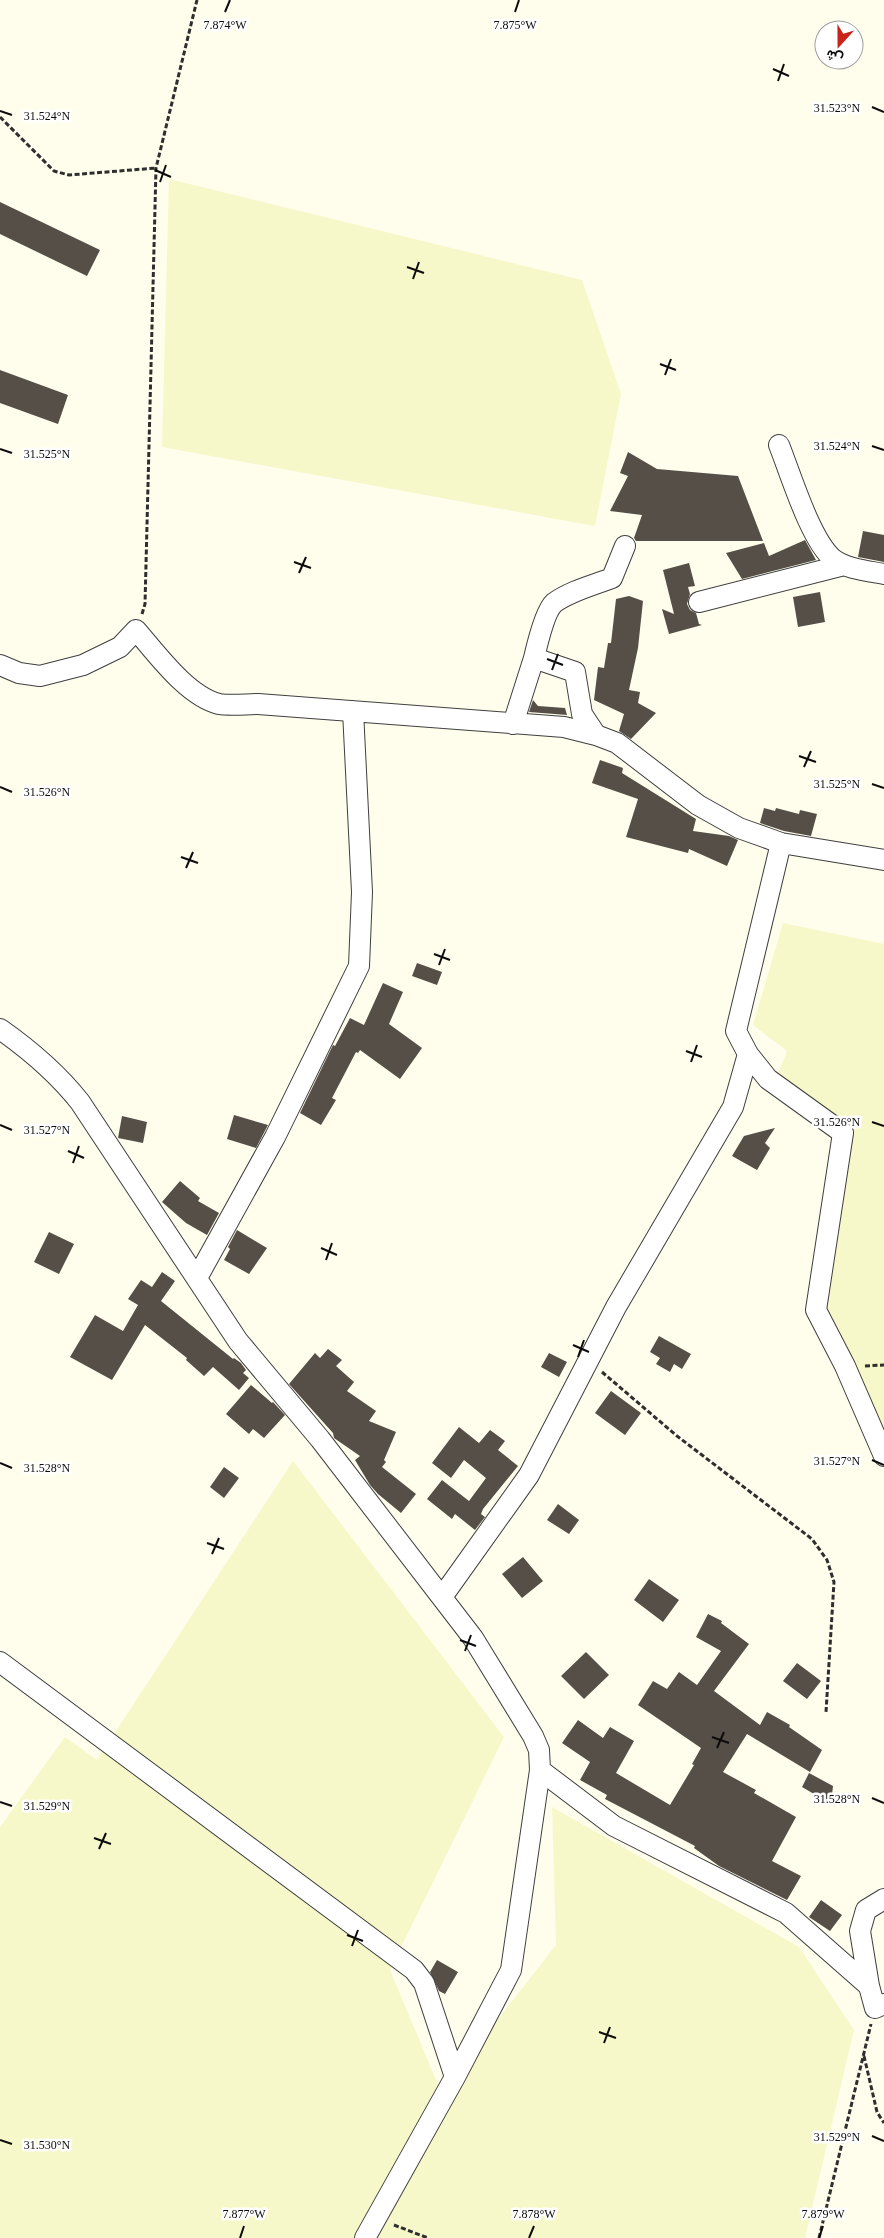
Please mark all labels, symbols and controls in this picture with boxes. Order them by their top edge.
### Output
text: 7.874°W [203,18,247,32]
text: 7.875°W [493,18,537,32]
north arrow [814,20,864,70]
text: ش [824,46,845,67]
text: 31.523°N [814,101,861,115]
text: 31.524°N [24,109,71,123]
text: 31.524°N [814,439,861,453]
text: 31.525°N [24,447,71,461]
text: 31.525°N [814,777,861,791]
text: 31.526°N [24,785,71,799]
text: 31.526°N [814,1115,861,1129]
text: 31.527°N [24,1123,71,1137]
text: 31.527°N [814,1454,861,1468]
text: 31.528°N [24,1461,71,1475]
text: 31.528°N [814,1792,861,1806]
text: 31.529°N [24,1799,71,1813]
text: 31.529°N [814,2130,861,2144]
text: 31.530°N [24,2138,71,2152]
text: 7.877°W [222,2207,266,2221]
text: 7.878°W [512,2207,556,2221]
text: 7.879°W [801,2207,845,2221]

